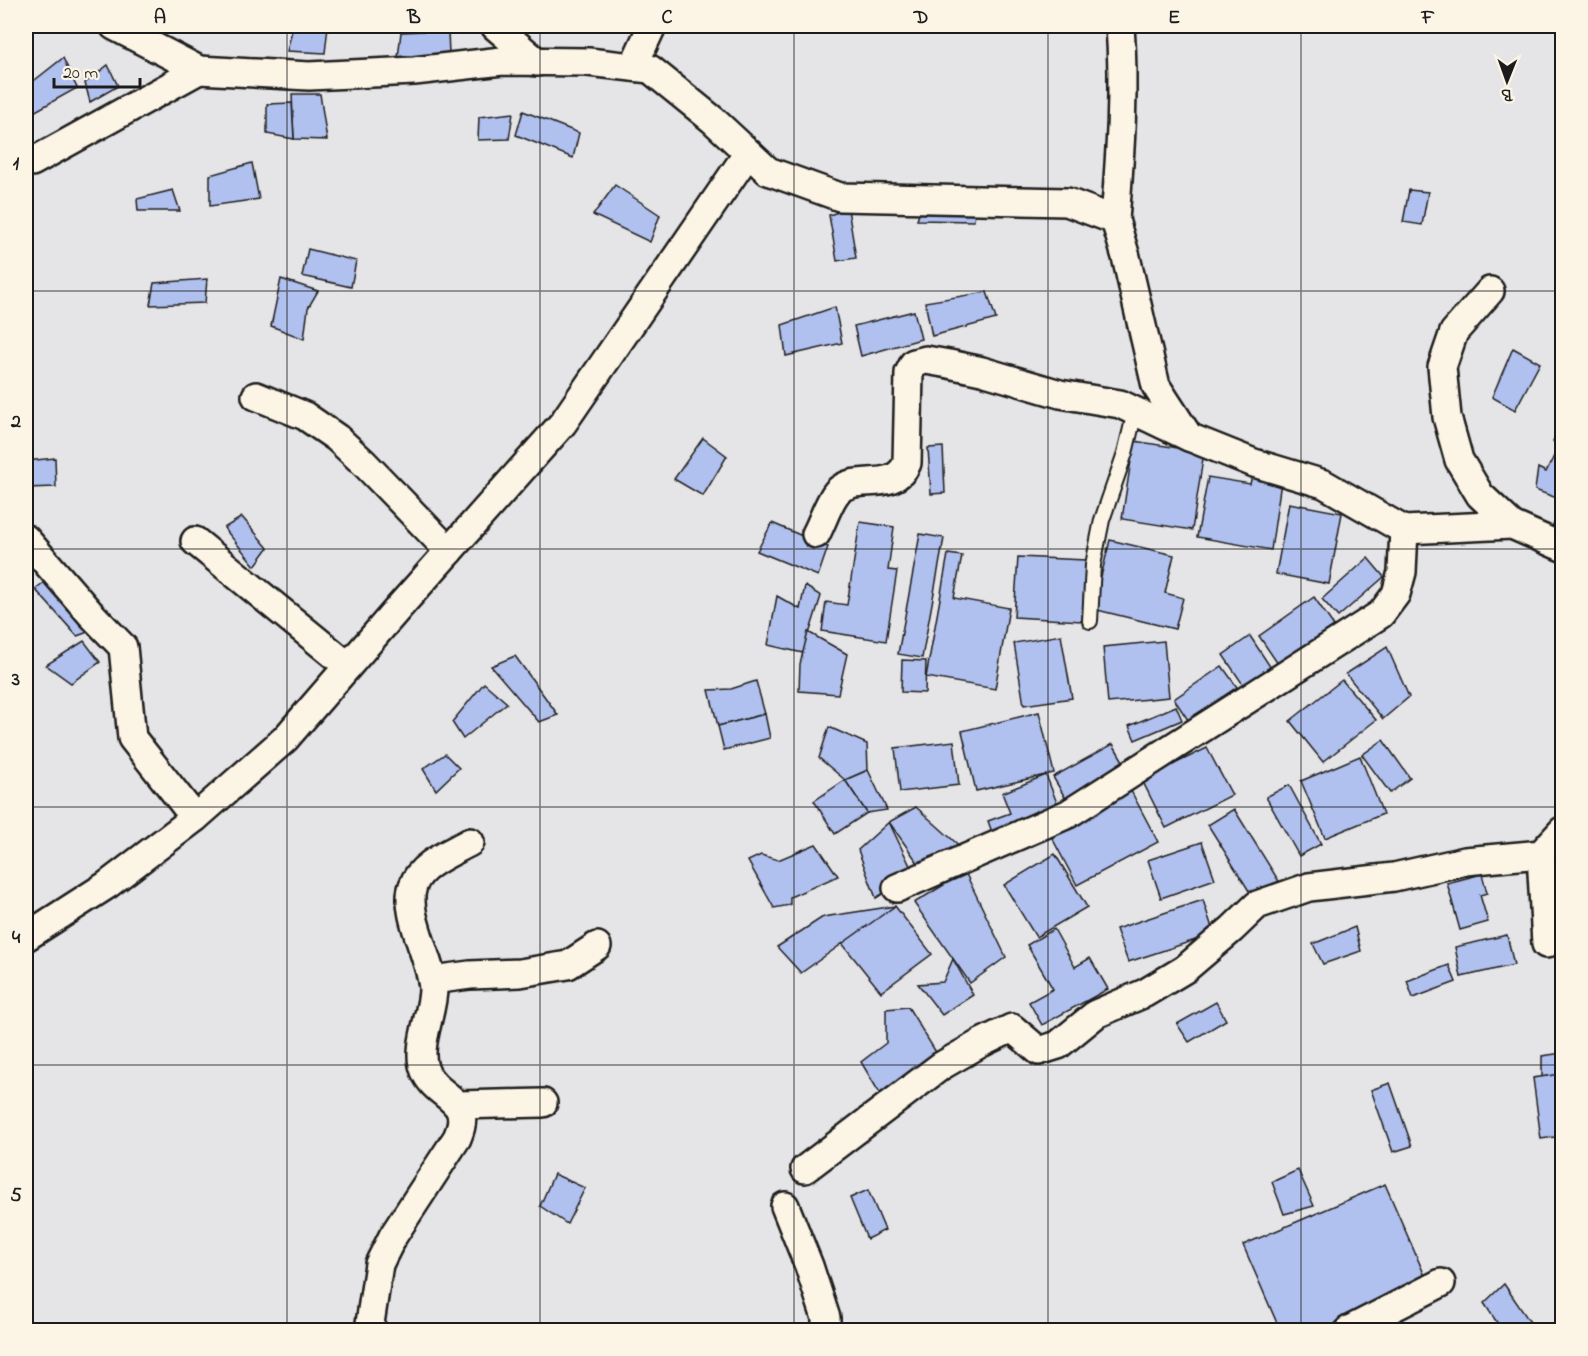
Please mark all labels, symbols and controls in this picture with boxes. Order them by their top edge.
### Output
text: A [154,4,166,33]
text: B [406,4,421,33]
text: C [662,4,673,33]
text: D [913,4,928,33]
text: E [1168,4,1180,33]
text: F [1421,4,1435,33]
scale bar [54,51,140,89]
north arrow [1477,51,1537,111]
text: 20 m [63,61,98,87]
text: B [1501,82,1513,106]
text: 1 [13,150,20,179]
text: 2 [10,408,21,437]
text: 3 [11,666,20,695]
text: 4 [12,924,21,953]
text: 5 [10,1182,22,1211]

